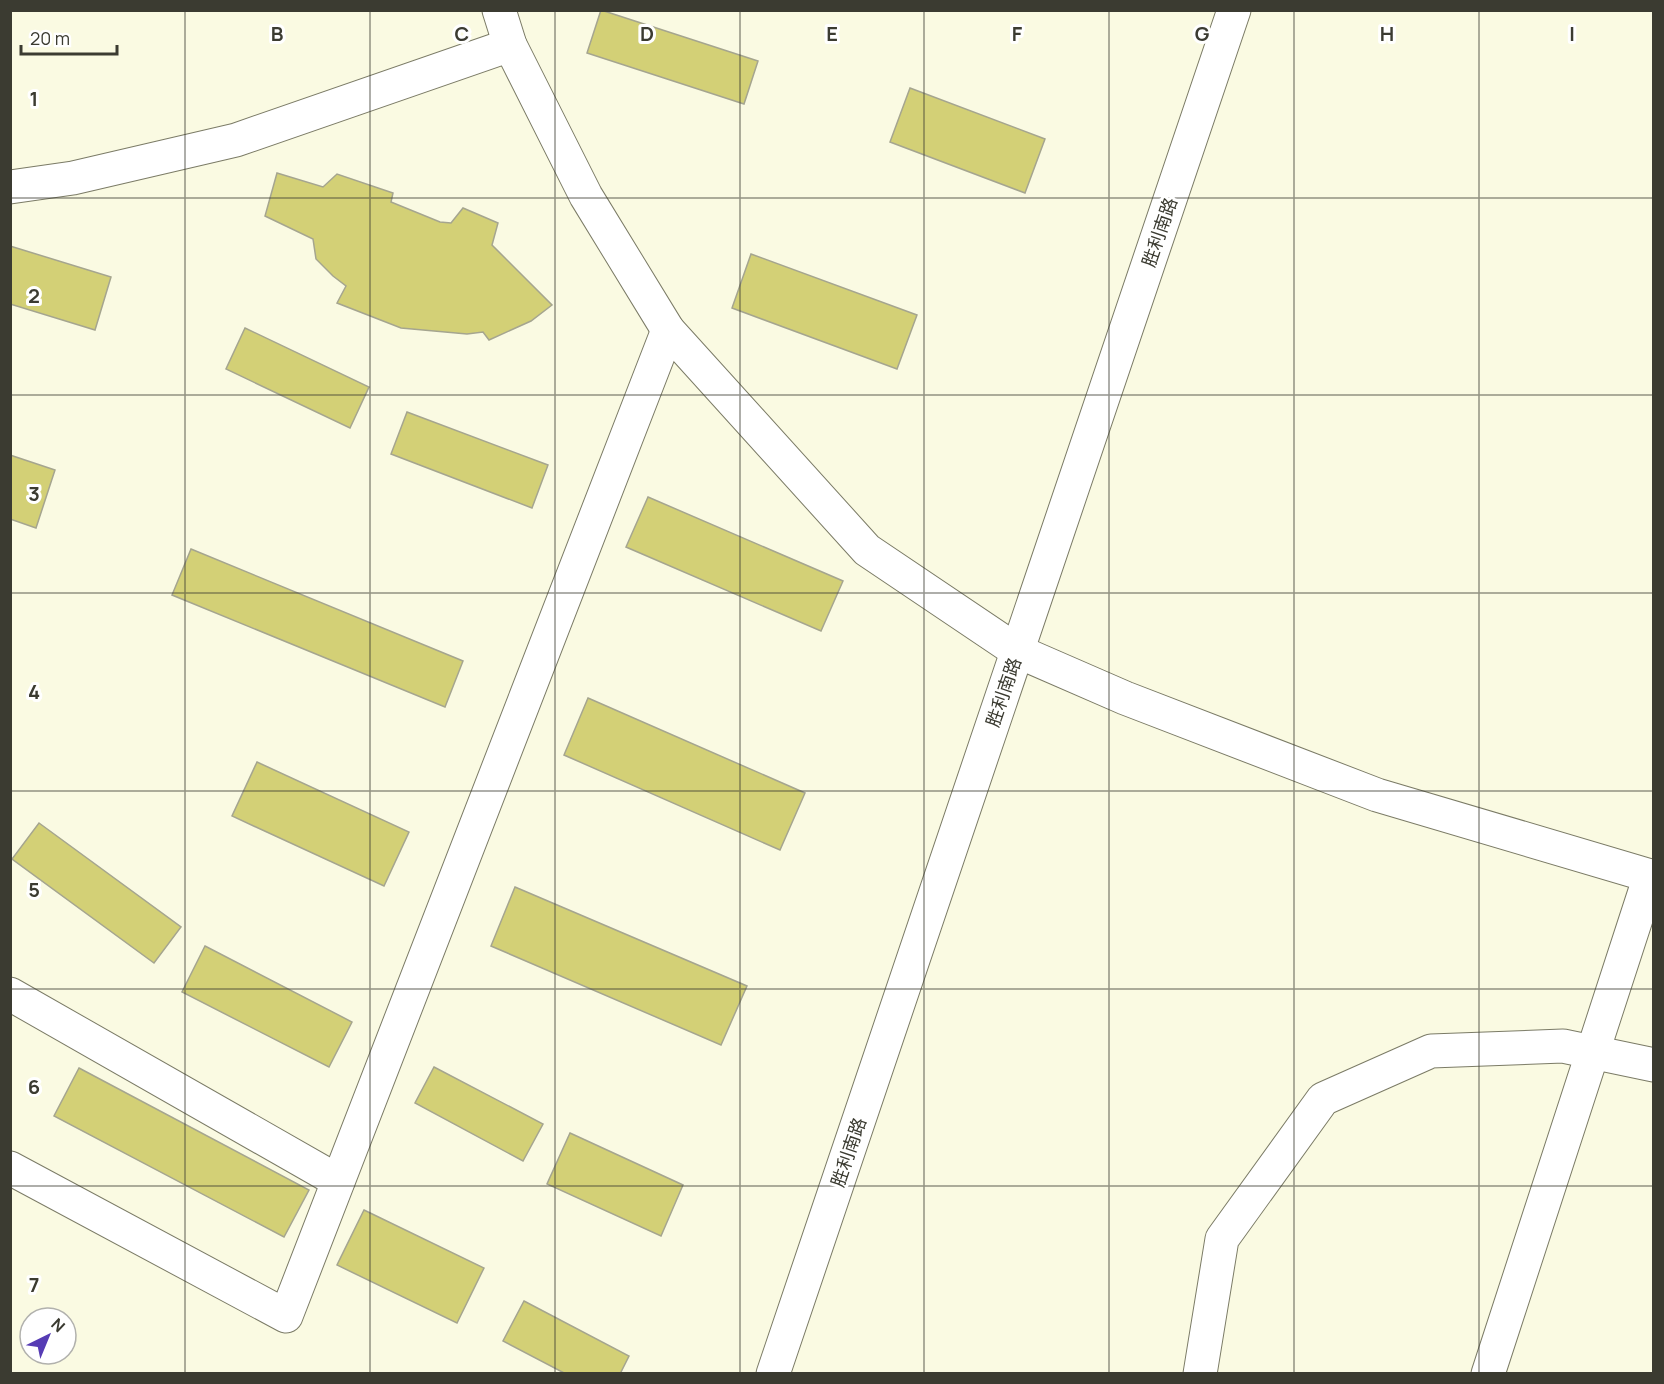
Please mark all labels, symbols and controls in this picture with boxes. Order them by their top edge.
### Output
scale bar [21,18,117,56]
text: B [271,20,284,47]
text: C [455,20,469,47]
text: D [640,20,654,47]
text: E [826,20,838,47]
text: F [1012,20,1023,47]
text: G [1195,20,1210,47]
text: H [1380,20,1394,47]
text: I [1569,20,1575,47]
text: 20 m [30,26,70,50]
text: 1 [30,85,38,112]
street label: 胜利南路 [1136,194,1182,270]
text: 2 [28,282,40,309]
text: 3 [28,480,40,507]
street label: 胜利南路 [980,654,1026,730]
text: 4 [28,678,40,705]
text: 5 [28,876,40,903]
text: 6 [28,1073,40,1100]
street label: 胜利南路 [825,1114,871,1190]
text: 7 [29,1271,39,1298]
north arrow [18,1306,78,1366]
text: N [47,1313,70,1337]

